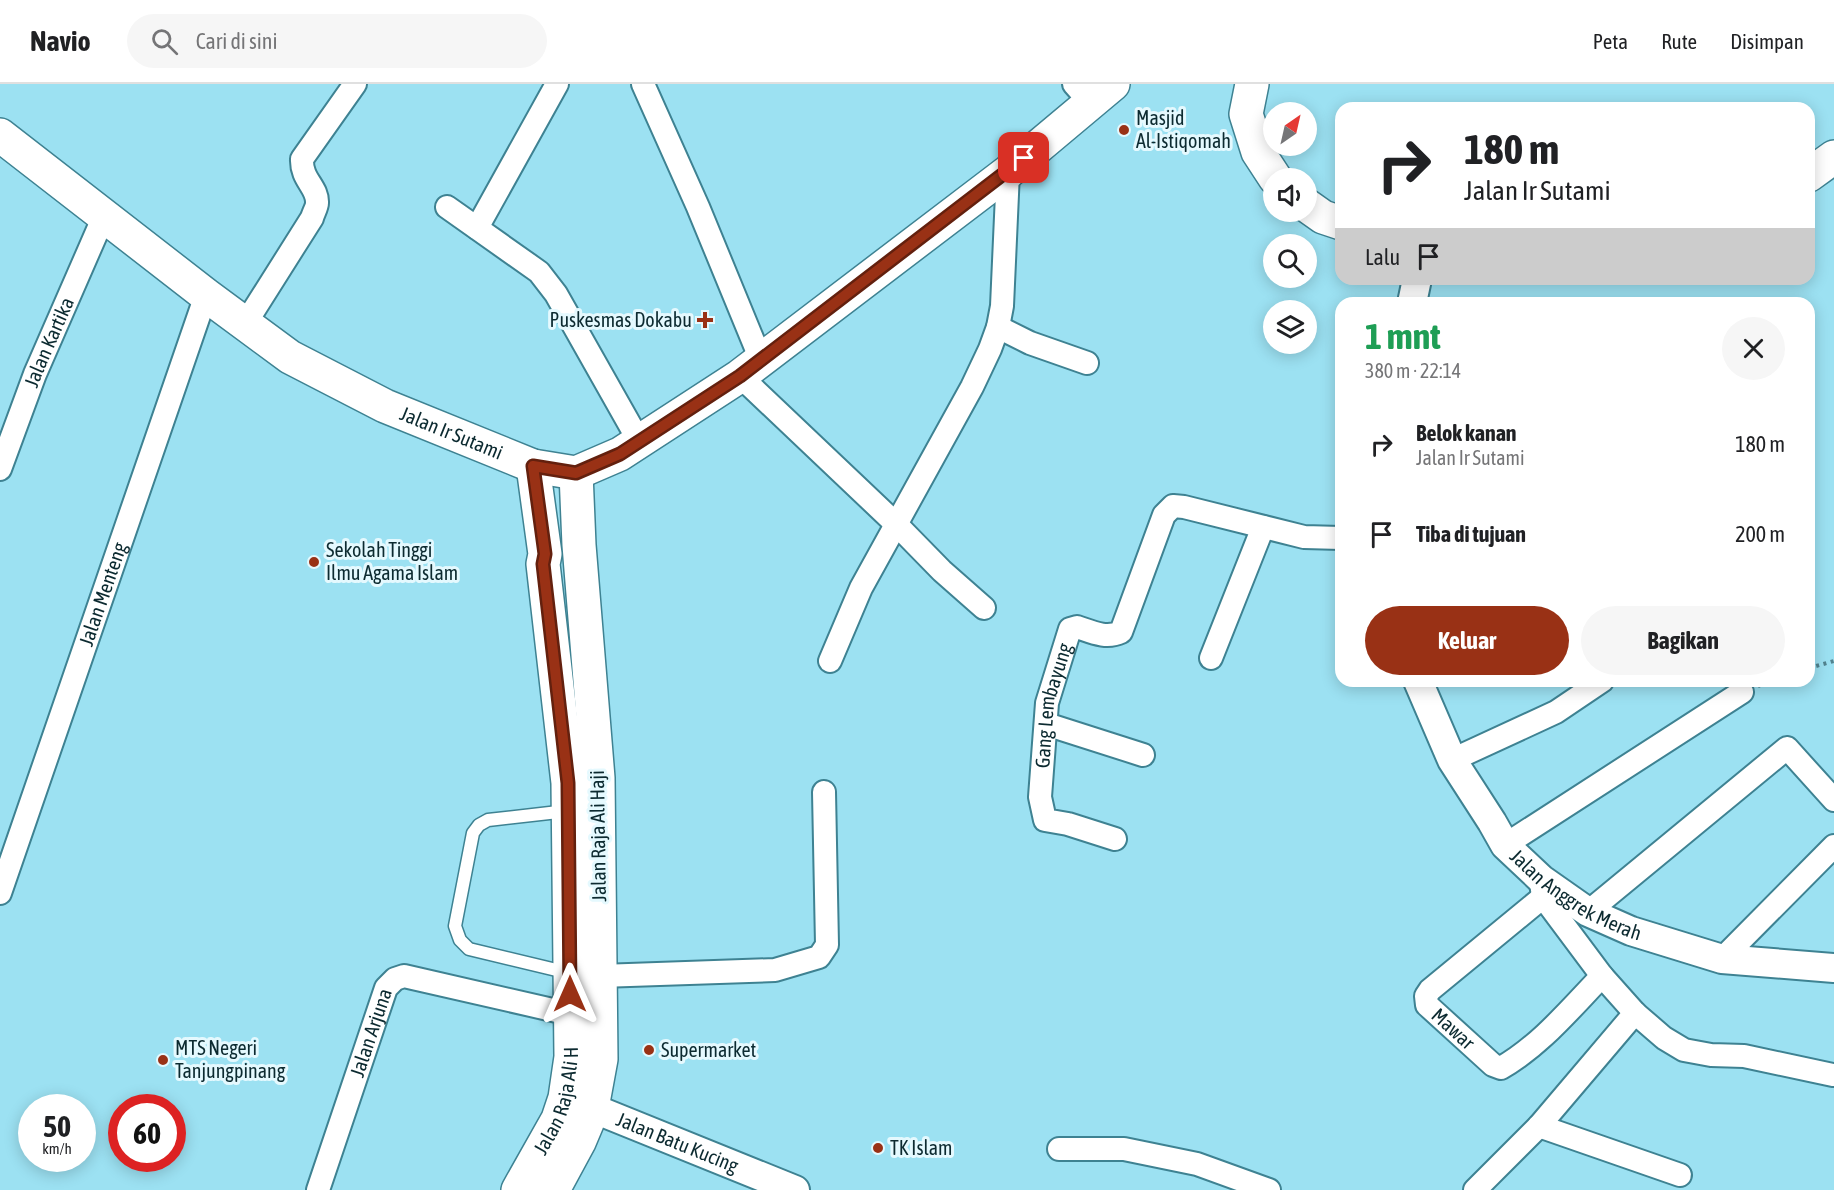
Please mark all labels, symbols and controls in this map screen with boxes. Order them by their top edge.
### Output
search box [127,14,547,68]
text: Navio [30,25,91,57]
icon: search [148,25,181,58]
text: Cari di sini [196,28,277,54]
text: Peta [1593,29,1628,53]
text: Rute [1661,29,1697,53]
text: Disimpan [1730,29,1804,53]
north arrow [1263,102,1317,156]
map controls [1263,102,1317,354]
place label: Masjid Al-Istiqomah [1136,106,1231,152]
marker: Masjid Al-Istiqomah [1117,123,1131,137]
text: 180 m [1464,125,1559,173]
icon: right [1365,126,1443,204]
pin [998,132,1049,183]
icon: arrive [1007,141,1040,174]
button: sound [1263,168,1317,222]
text: Jalan Ir Sutami [1464,175,1611,206]
button: search [1263,234,1317,288]
icon: arrive [1412,240,1445,273]
text: Lalu [1365,244,1400,270]
street label: Jalan Kartika [19,293,78,390]
button: layers [1263,300,1317,354]
place label: Puskesmas Dokabu [550,308,692,331]
marker: Puskesmas Dokabu [696,311,714,329]
text: 1 mnt [1365,315,1441,357]
button: close [1722,317,1785,380]
text: 380 m · 22:14 [1365,359,1461,382]
street label: Jalan Ir Sutami [397,401,506,464]
text: Belok kanan [1416,420,1517,446]
icon: right [1365,428,1398,461]
text: 180 m [1735,431,1785,457]
text: Jalan Ir Sutami [1416,446,1525,469]
icon: arrive [1365,518,1398,551]
text: Tiba di tujuan [1416,521,1526,547]
text: 200 m [1735,521,1785,547]
place label: Sekolah Tinggi Ilmu Agama Islam [326,538,458,584]
street label: Jalan Menteng [74,539,131,649]
marker: Sekolah Tinggi Ilmu Agama Islam [307,555,321,569]
button: Keluar [1365,606,1569,675]
button: Bagikan [1581,606,1785,675]
street label: Gang Lembayung [1030,640,1076,769]
street label: Jalan Raja Ali Haji [585,770,610,902]
street label: Jalan Anggrek Merah [1506,844,1644,945]
position arrow [538,962,602,1026]
street label: Jalan Arjuna [345,985,396,1080]
street label: Mawar [1427,1003,1480,1054]
place label: MTS Negeri Tanjungpinang [175,1036,286,1082]
place label: Supermarket [661,1038,757,1061]
marker: Supermarket [642,1043,656,1057]
street label: Jalan Raja Ali H [528,1046,582,1158]
marker: MTS Negeri Tanjungpinang [156,1053,170,1067]
speed limit sign: 60 [108,1094,186,1172]
street label: Jalan Batu Kucing [613,1107,742,1177]
text: 50 [43,1109,71,1143]
place label: TK Islam [890,1136,952,1159]
text: km/h [42,1140,72,1157]
marker: TK Islam [871,1141,885,1155]

